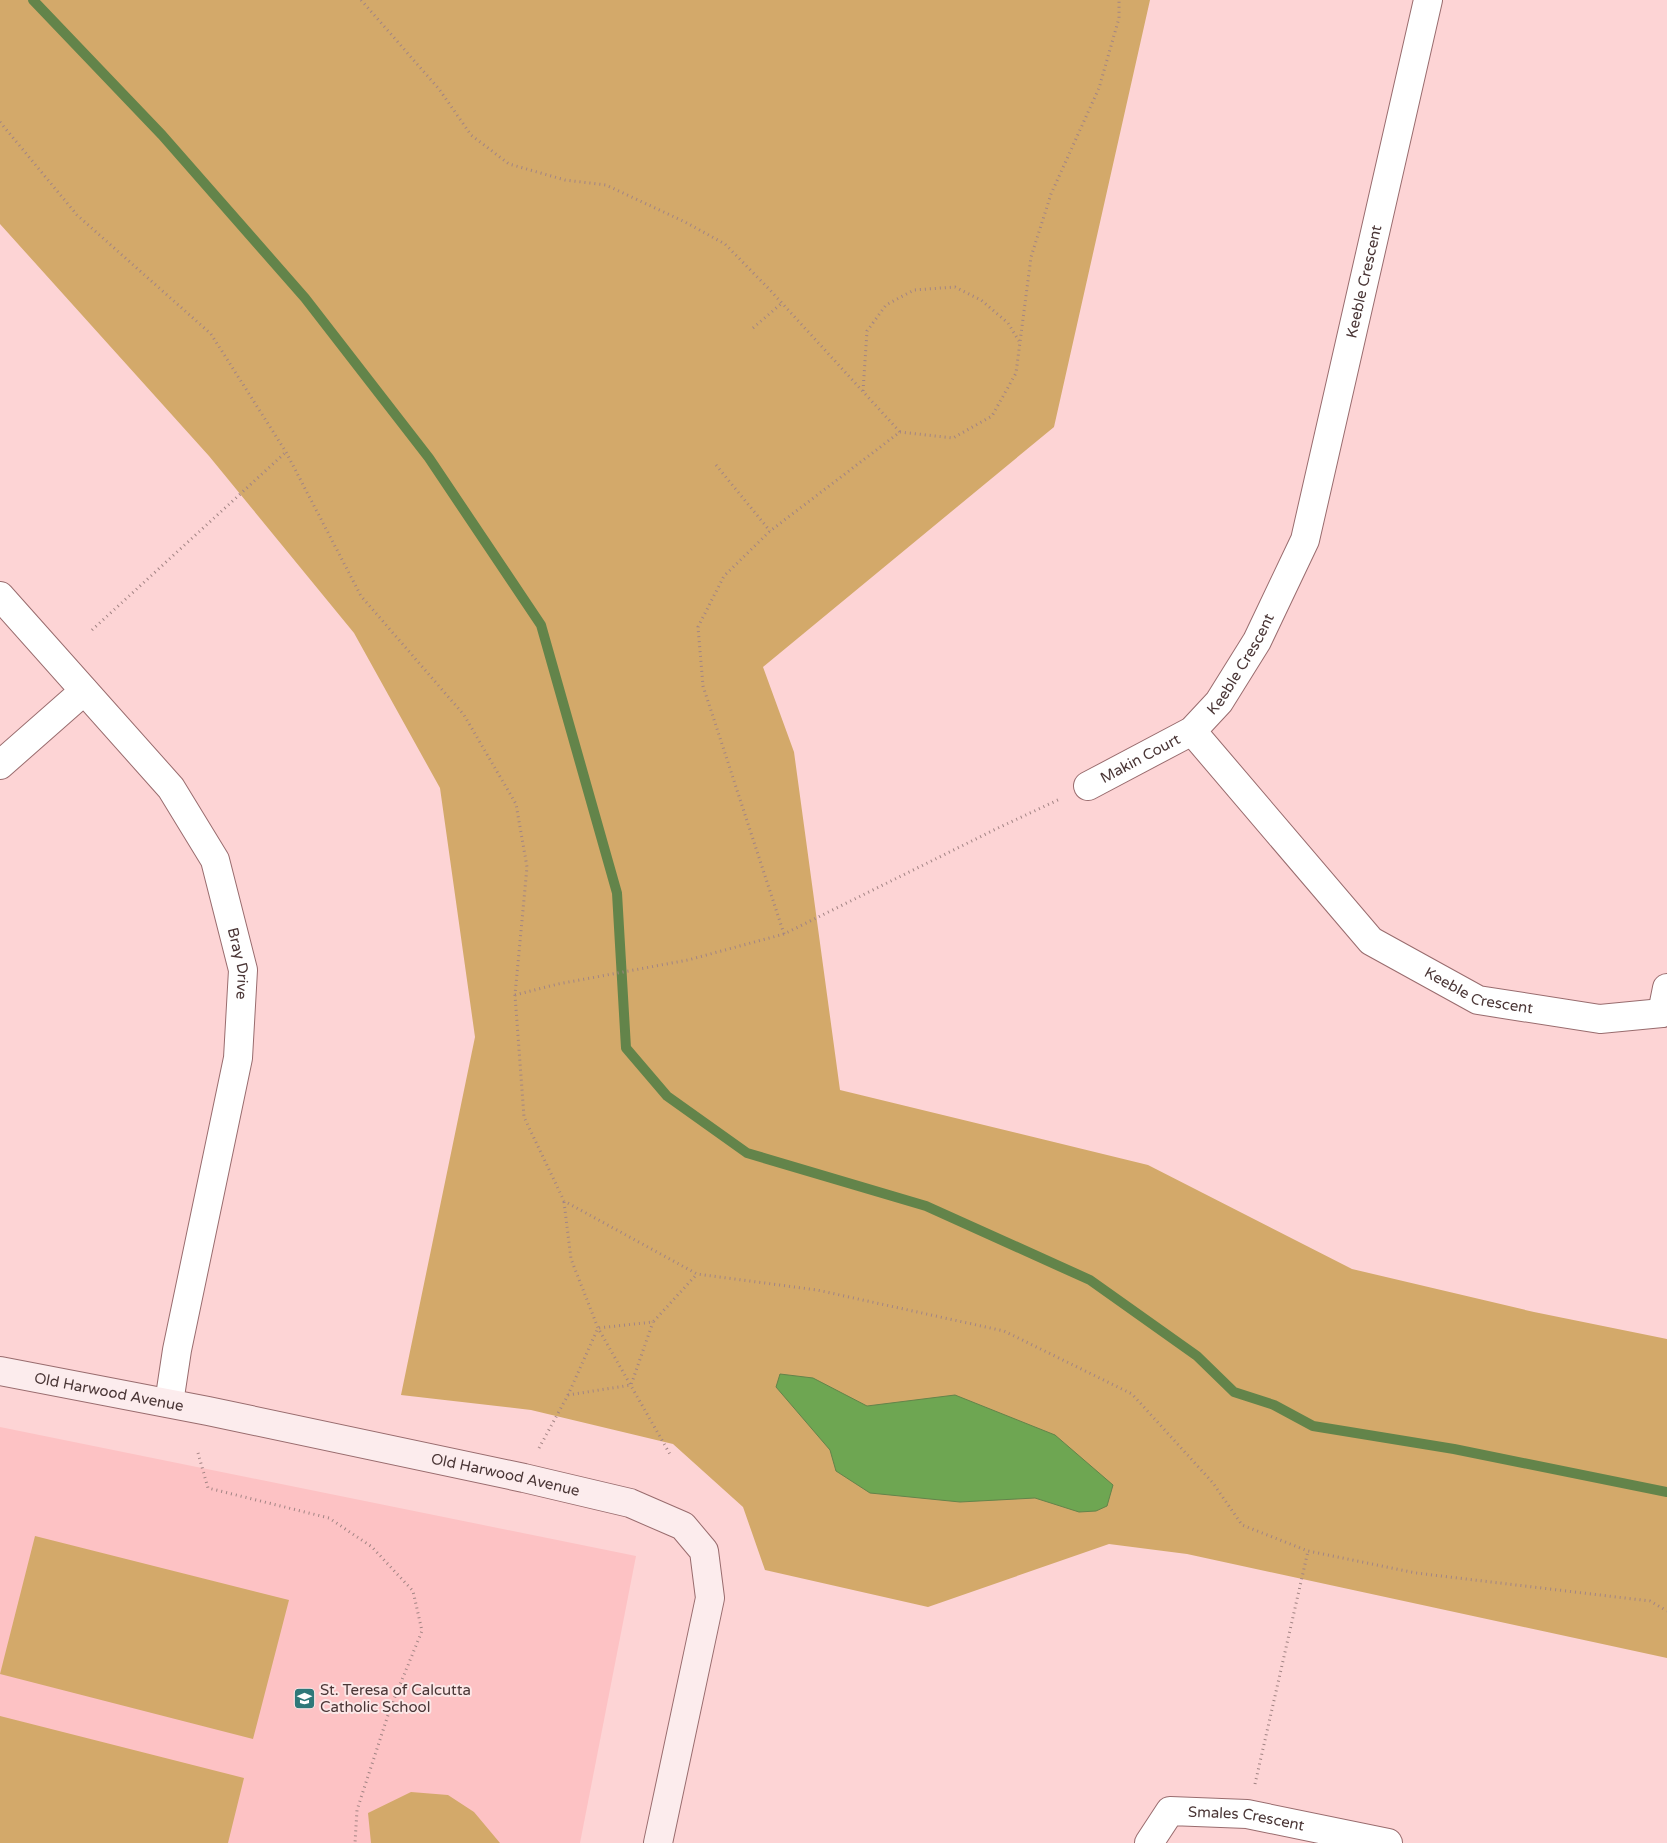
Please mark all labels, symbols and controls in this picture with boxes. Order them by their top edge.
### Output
street label: Keeble Crescent [1342,223,1386,340]
street label: Keeble Crescent [1203,610,1278,718]
street label: Makin Court [1097,730,1183,787]
street label: Bray Drive [224,925,253,1000]
street label: Keeble Crescent [1421,963,1535,1017]
street label: Old Harwood Avenue [33,1369,185,1415]
street label: Old Harwood Avenue [429,1450,582,1500]
place label: St. Teresa of Calcutta Catholic School [320,1681,471,1716]
school or university icon: St. Teresa of Calcutta Catholic School [292,1687,316,1711]
street label: Smales Crescent [1188,1803,1306,1835]

